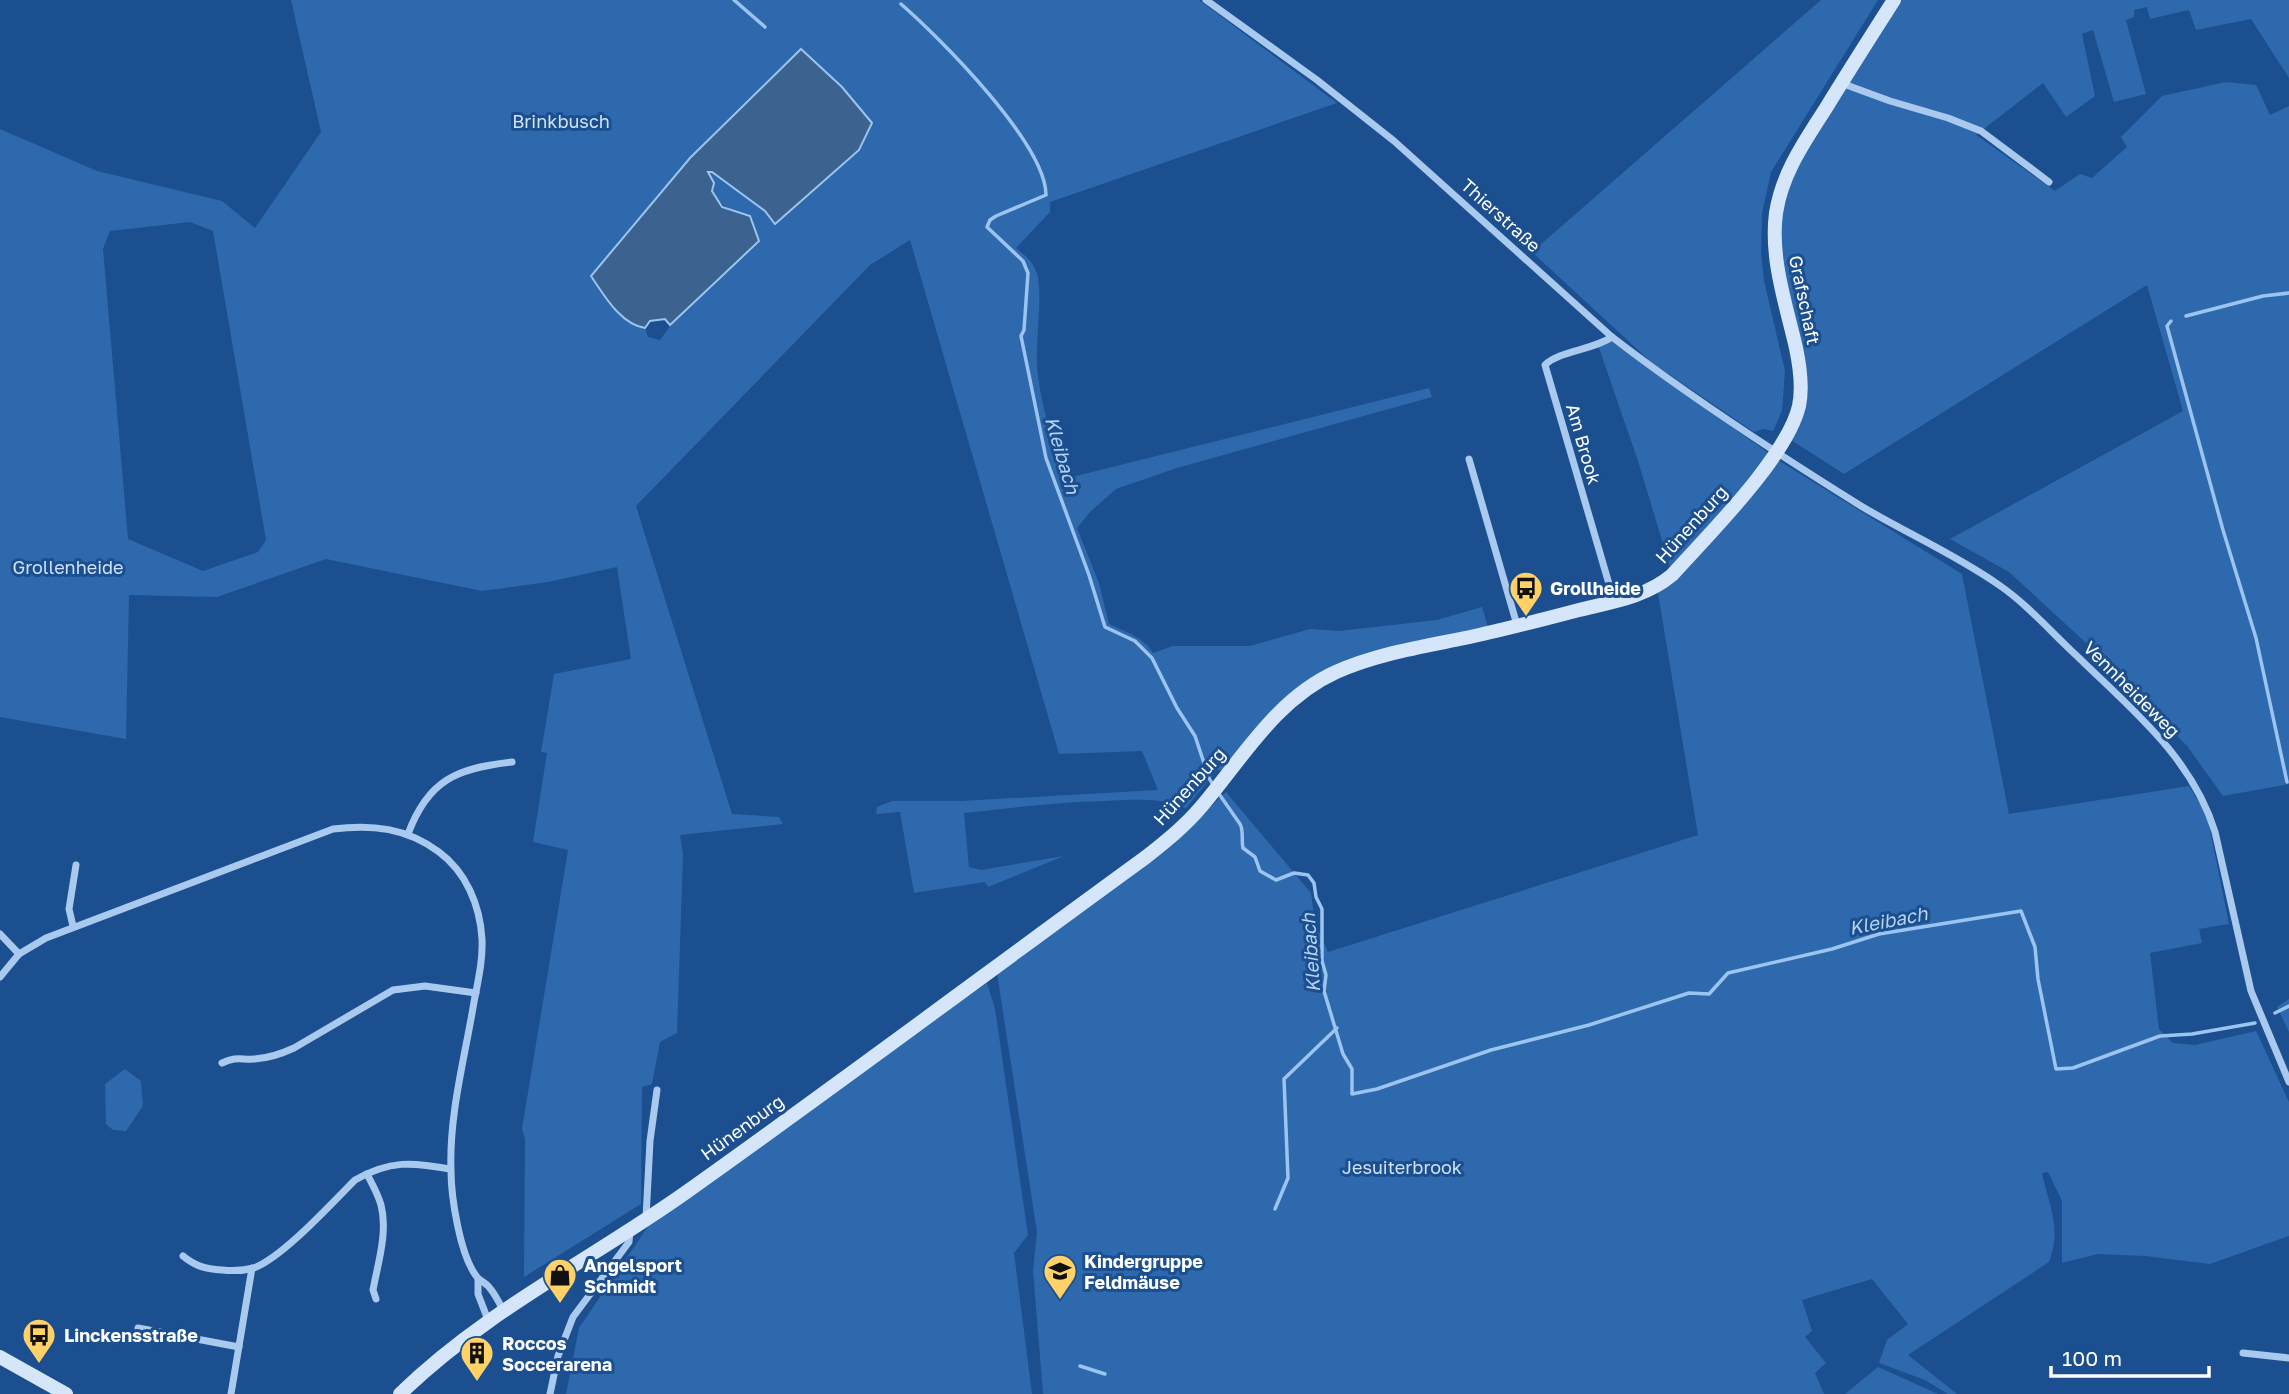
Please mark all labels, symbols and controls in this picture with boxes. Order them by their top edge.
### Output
park label: Brinkbusch [512,110,610,132]
street label: Thierstraße [1457,174,1545,256]
street label: Grafschaft [1785,253,1825,347]
street label: Am Brook [1562,401,1606,487]
water label: Kleibach [1041,414,1085,498]
street label: Hünenburg [1650,481,1732,567]
park label: Grollenheide [12,556,124,578]
bus stop icon: Grollheide [1507,569,1545,618]
place label: Grollheide [1550,577,1641,599]
street label: Vennheideweg [2079,636,2185,742]
street label: Hünenburg [1148,743,1230,829]
water label: Kleibach [1847,901,1930,939]
water label: Kleibach [1296,911,1324,993]
street label: Hünenburg [696,1090,788,1164]
park label: Jesuiterbrook [1342,1156,1462,1178]
place label: Kindergruppe Feldmäuse [1084,1250,1203,1293]
school or university icon: Kindergruppe Feldmäuse [1041,1252,1079,1301]
place label: Angelsport Schmidt [584,1254,682,1297]
shop icon: Angelsport Schmidt [541,1256,579,1305]
bus stop icon: Linckensstraße [20,1316,58,1365]
place label: Linckensstraße [64,1324,198,1346]
place label: Roccos Soccerarena [502,1332,612,1375]
building icon: Roccos Soccerarena [458,1334,496,1383]
scale bar [2051,1334,2208,1378]
text: 100 m [2062,1345,2122,1371]

